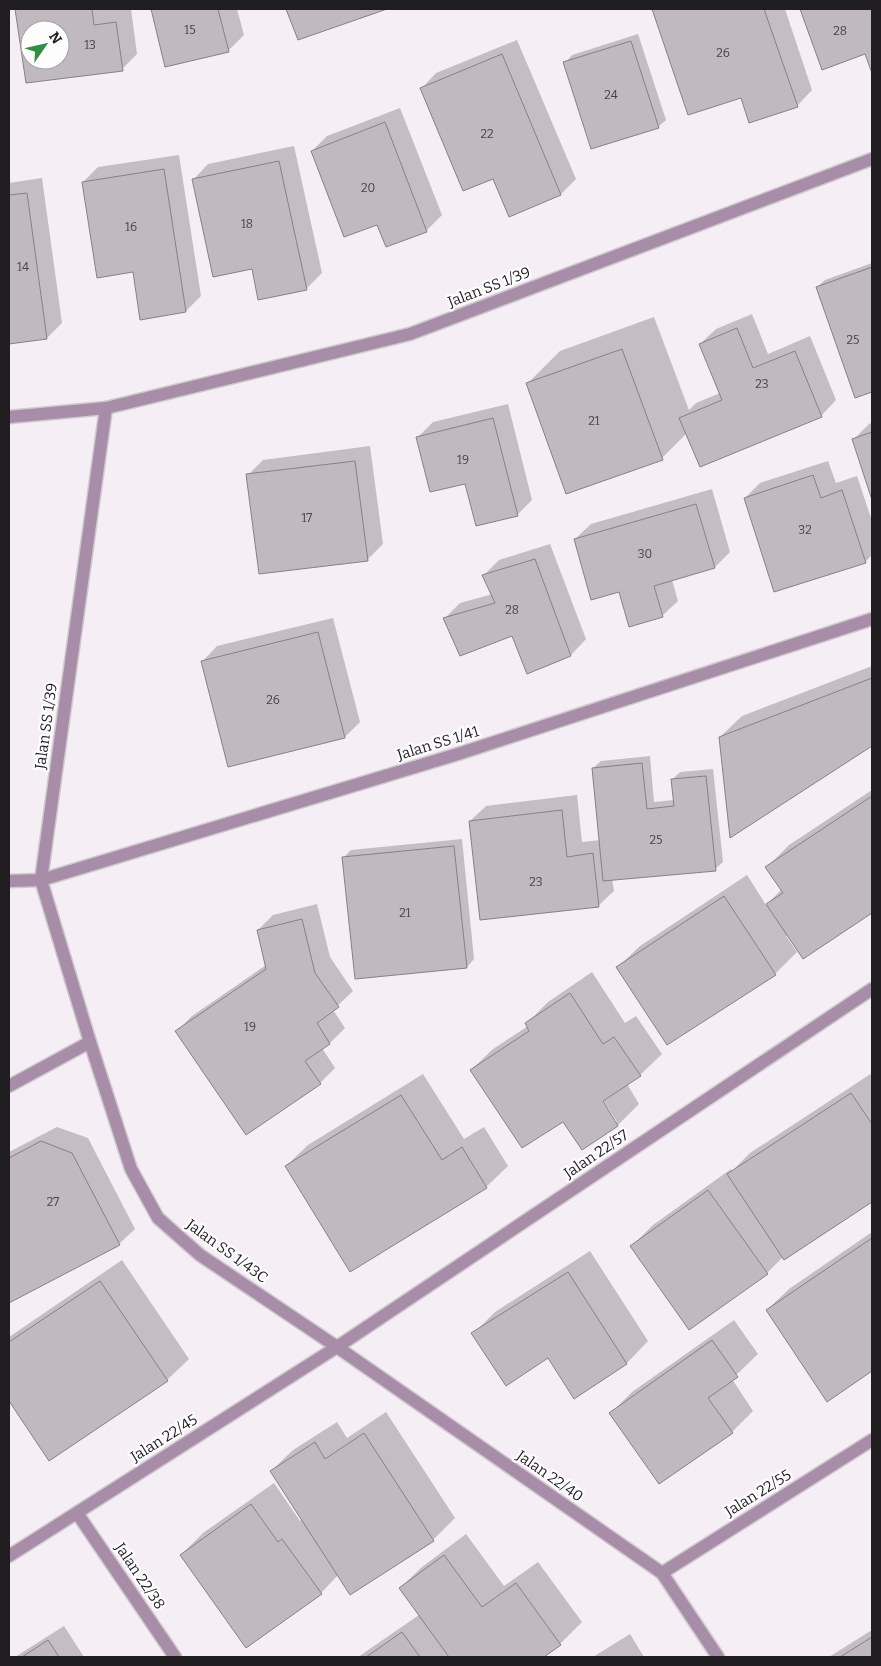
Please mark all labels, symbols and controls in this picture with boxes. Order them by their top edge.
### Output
north arrow [20,20,70,70]
house number: 15 [184,23,196,37]
house number: 28 [833,24,847,38]
text: N [45,29,66,47]
house number: 13 [84,38,96,52]
house number: 26 [716,46,730,60]
house number: 24 [604,88,618,102]
house number: 22 [480,127,494,141]
house number: 20 [361,181,375,195]
house number: 18 [241,217,253,231]
house number: 16 [125,220,137,234]
house number: 14 [17,260,29,274]
street label: Jalan SS 1/39 [444,263,533,311]
house number: 25 [847,333,859,347]
house number: 23 [755,377,769,391]
house number: 21 [588,414,600,428]
house number: 19 [457,453,469,467]
house number: 17 [302,511,312,525]
house number: 32 [798,523,812,537]
house number: 30 [638,547,652,561]
house number: 28 [505,603,519,617]
street label: Jalan SS 1/39 [31,682,61,771]
house number: 26 [266,693,280,707]
street label: Jalan SS 1/41 [394,722,481,764]
house number: 25 [650,833,662,847]
house number: 23 [529,875,543,889]
house number: 21 [399,906,411,920]
house number: 19 [244,1020,256,1034]
street label: Jalan 22/57 [559,1126,632,1183]
house number: 27 [47,1195,59,1209]
street label: Jalan SS 1/43C [182,1215,271,1287]
street label: Jalan 22/45 [126,1410,201,1466]
street label: Jalan 22/40 [512,1446,587,1505]
street label: Jalan 22/55 [721,1466,794,1521]
street label: Jalan 22/38 [111,1539,169,1613]

